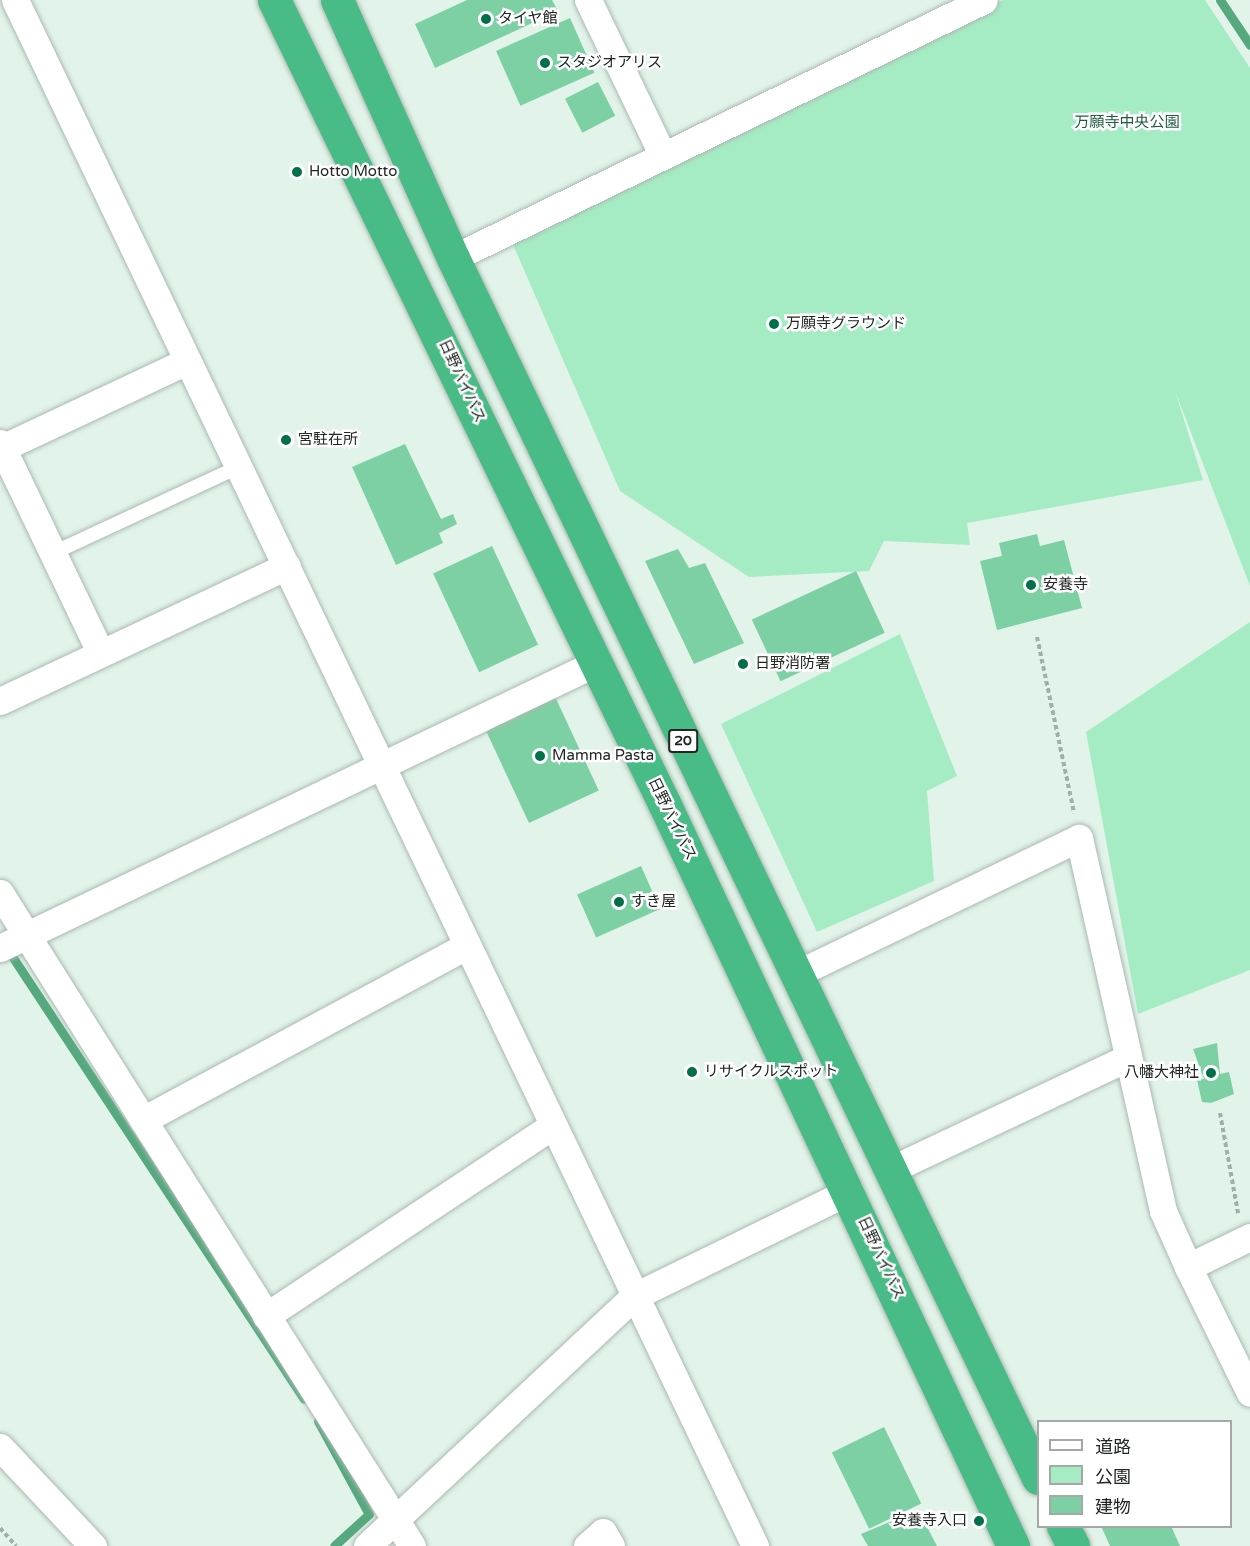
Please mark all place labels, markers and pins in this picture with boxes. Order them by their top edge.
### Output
place label: タイヤ館 [498,10,558,28]
marker: タイヤ館 [479,12,493,26]
place label: スタジオアリス [557,54,662,72]
marker: スタジオアリス [538,56,552,70]
place label: Hotto Motto [309,163,397,181]
marker: Hotto Motto [290,165,304,179]
place label: 万願寺グラウンド [786,315,906,333]
marker: 万願寺グラウンド [767,317,781,331]
place label: 宮駐在所 [298,431,358,449]
marker: 宮駐在所 [279,433,293,447]
place label: 安養寺 [1043,576,1088,594]
marker: 安養寺 [1024,578,1038,592]
place label: 日野消防署 [755,655,830,673]
marker: 日野消防署 [736,657,750,671]
place label: Mamma Pasta [552,747,654,765]
marker: Mamma Pasta [533,749,547,763]
place label: すき屋 [631,893,676,911]
marker: すき屋 [612,895,626,909]
place label: リサイクルスポット [704,1063,839,1081]
place label: 八幡大神社 [1124,1064,1199,1082]
marker: リサイクルスポット [685,1065,699,1079]
marker: 八幡大神社 [1204,1066,1218,1080]
place label: 安養寺入口 [892,1512,967,1530]
marker: 安養寺入口 [972,1514,986,1528]

